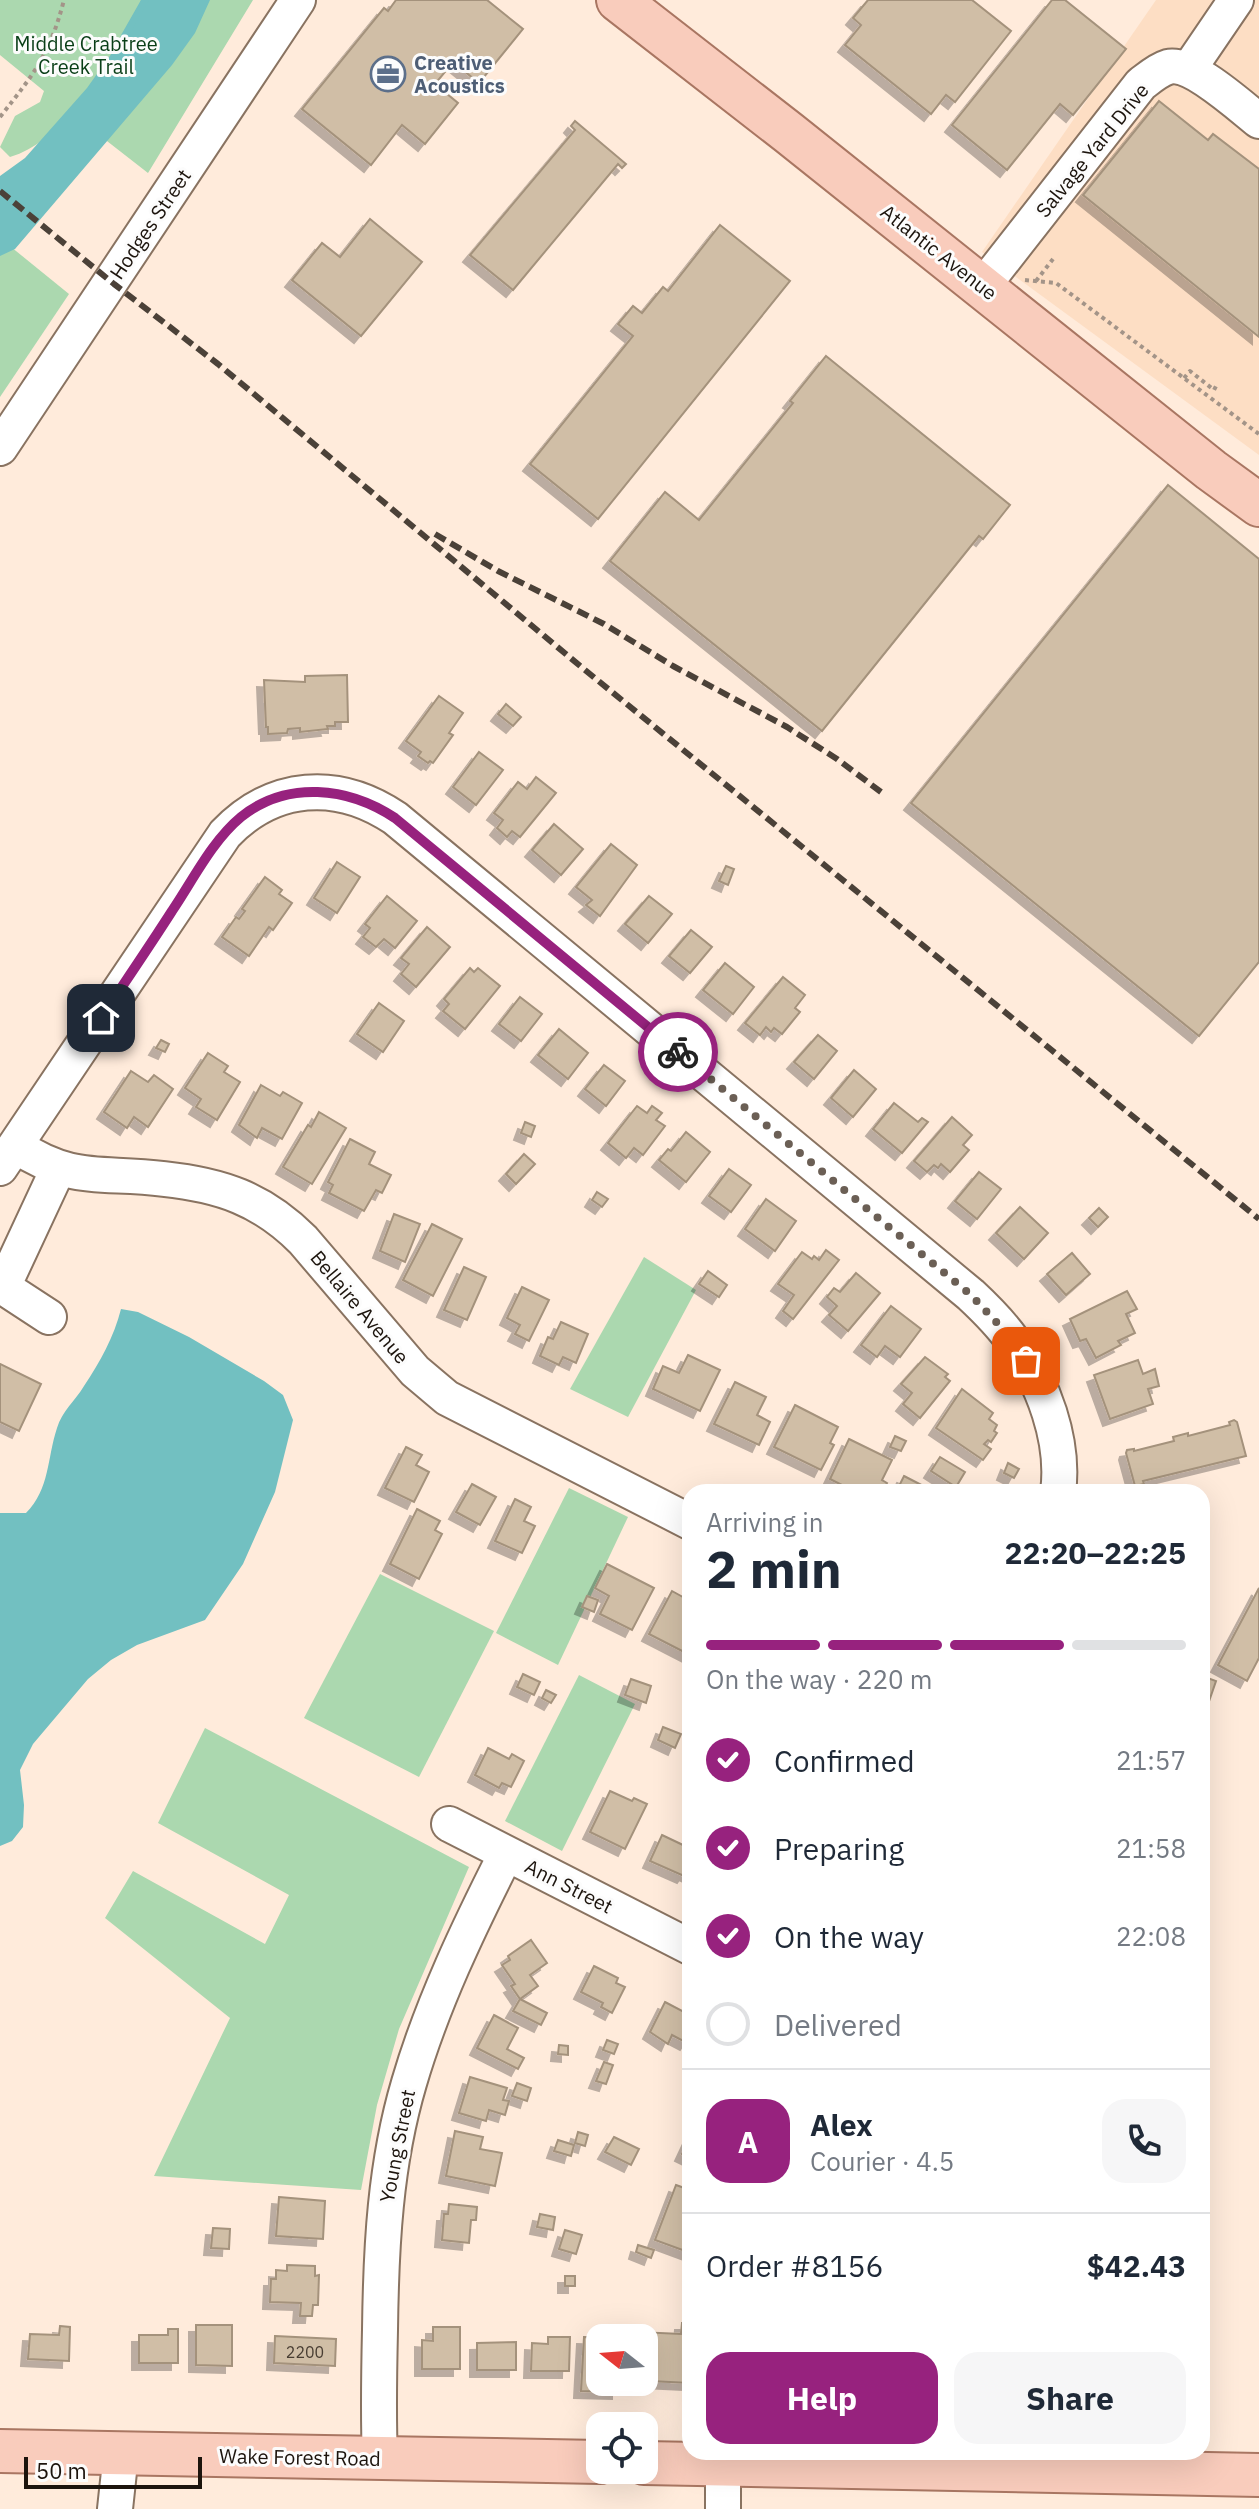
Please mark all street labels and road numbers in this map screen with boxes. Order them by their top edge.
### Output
street label: Salvage Yard Drive [1029,77,1155,223]
street label: Hodges Street [103,164,197,284]
street label: Atlantic Avenue [875,198,1003,306]
street label: Bellaire Avenue [305,1245,415,1369]
street label: Ann Street [520,1852,618,1920]
street label: Young Street [373,2087,421,2205]
street label: Wake Forest Road [219,2442,381,2472]

